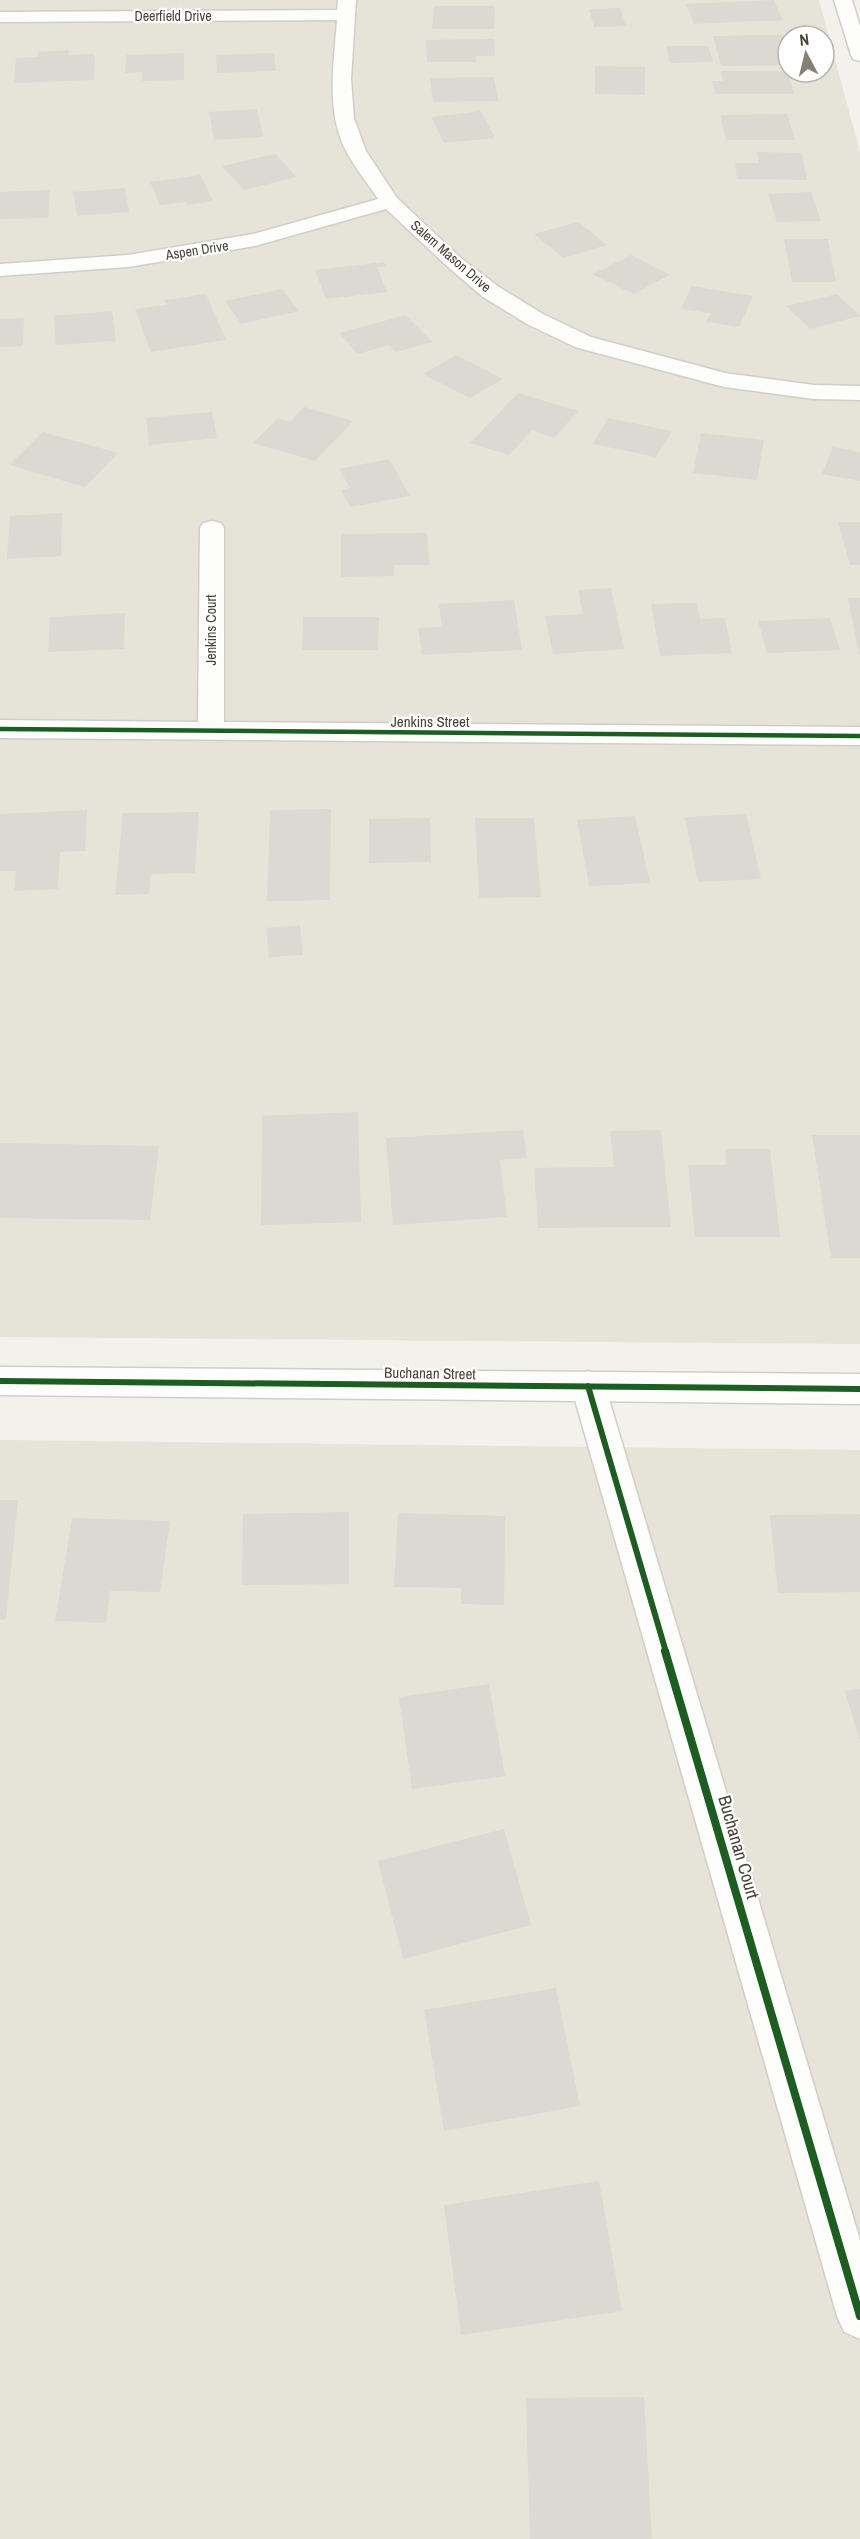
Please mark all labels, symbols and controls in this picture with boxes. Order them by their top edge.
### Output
street label: Deerfield Drive [134,7,212,25]
north arrow [776,24,836,84]
text: N [798,28,810,51]
street label: Salem Mason Drive [407,216,495,296]
street label: Aspen Drive [163,236,230,264]
street label: Jenkins Court [202,595,220,665]
street label: Jenkins Street [391,711,470,732]
street label: Buchanan Street [384,1362,477,1384]
street label: Buchanan Court [712,1792,766,1902]

